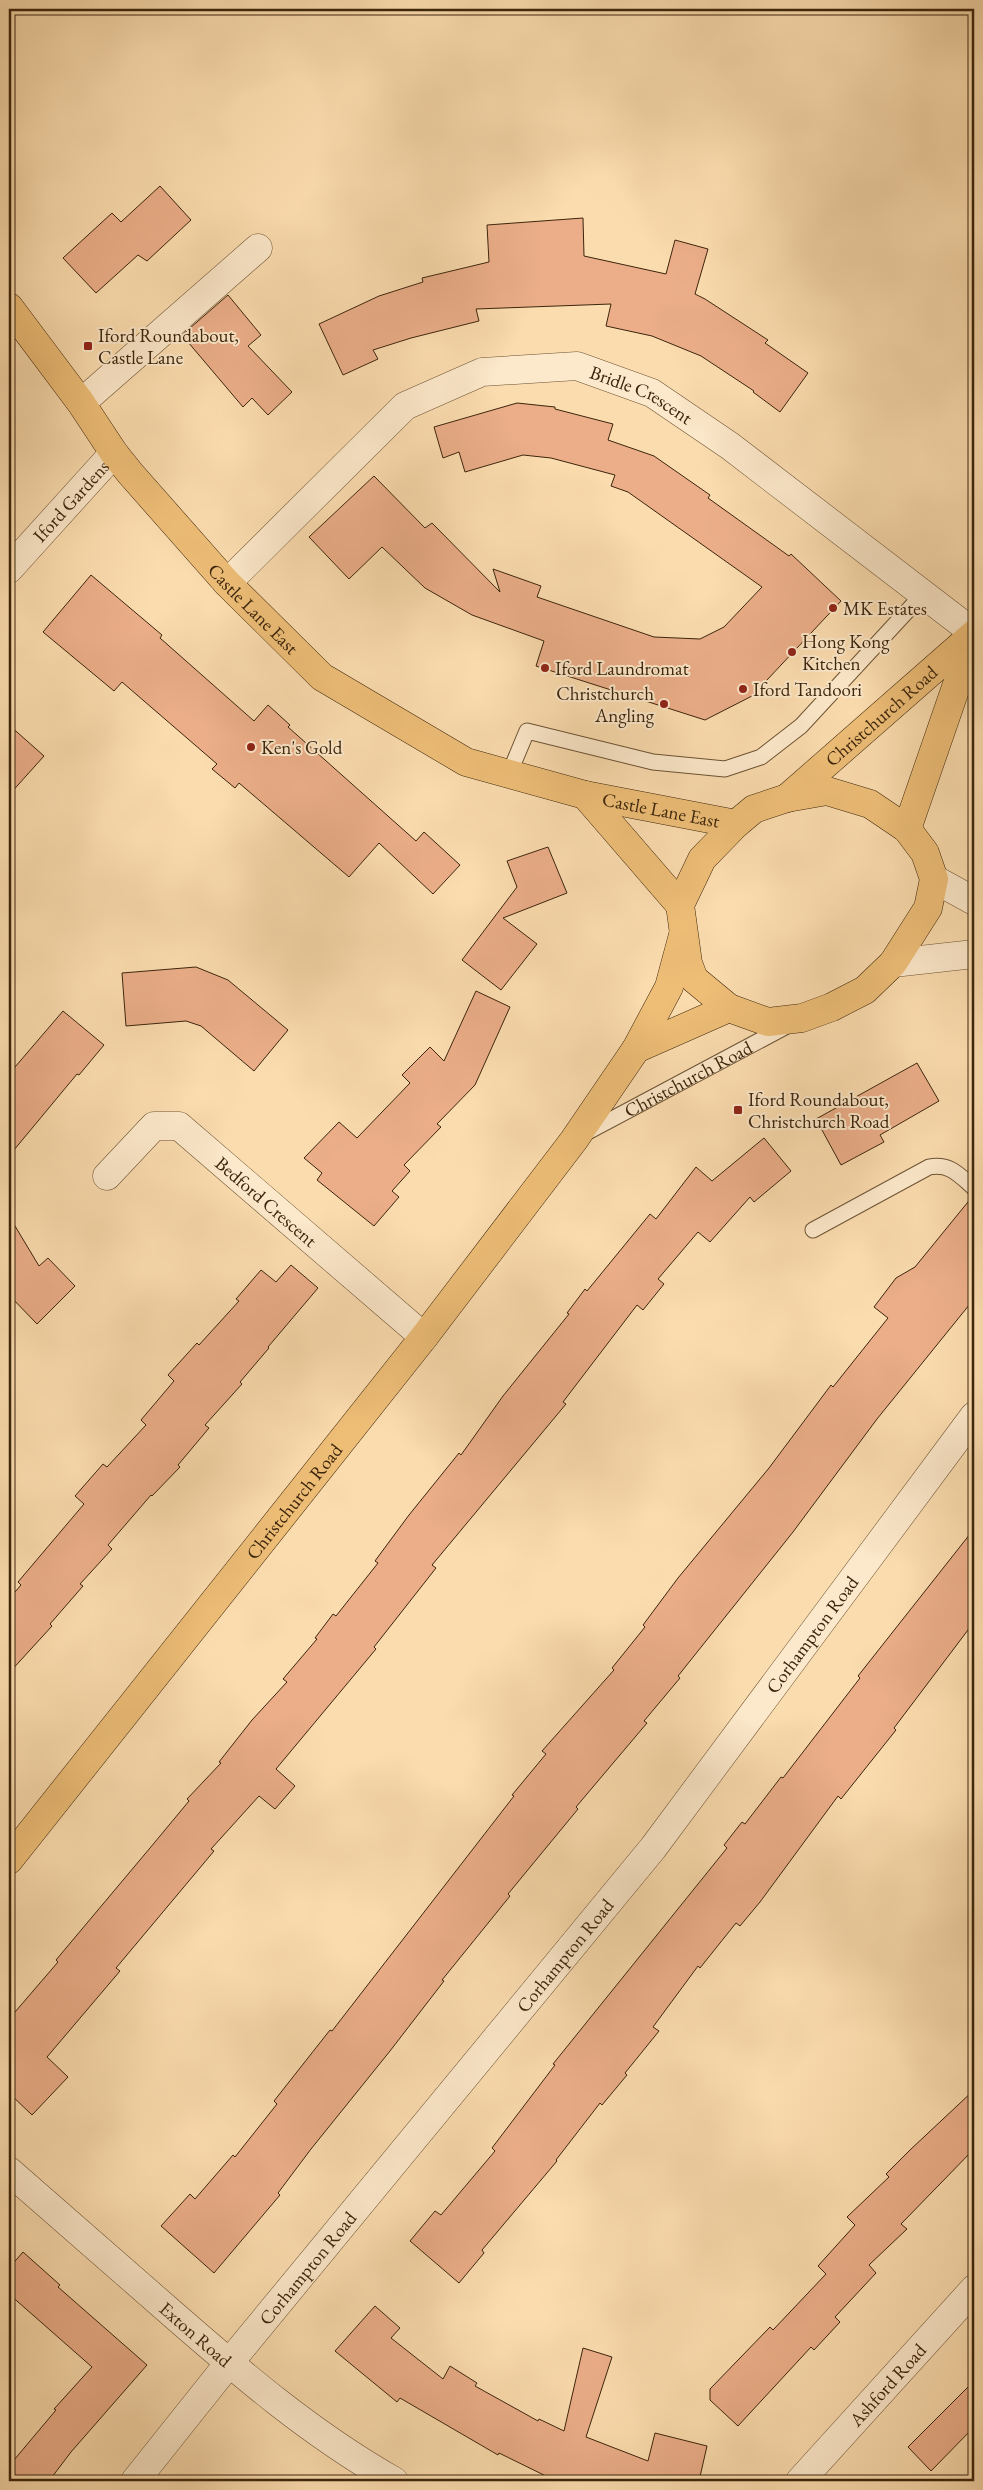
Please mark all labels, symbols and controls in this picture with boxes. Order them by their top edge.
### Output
place label: Iford Roundabout, Castle Lane [98,323,239,370]
marker: Iford Roundabout, Castle Lane [82,340,94,352]
street label: Bridle Crescent [587,359,698,430]
street label: Iford Gardens [27,454,114,547]
street label: Castle Lane East [203,558,304,660]
place label: MK Estates [843,596,927,621]
marker: MK Estates [827,602,839,614]
place label: Hong Kong Kitchen [802,629,890,676]
marker: Hong Kong Kitchen [786,646,798,658]
place label: Iford Laundromat [555,656,689,681]
street label: Christchurch Road [820,659,943,772]
marker: Iford Laundromat [539,662,551,674]
place label: Iford Tandoori [753,677,862,702]
place label: Christchurch Angling [556,681,655,728]
marker: Iford Tandoori [737,683,749,695]
marker: Christchurch Angling [658,698,670,710]
place label: Ken's Gold [261,735,343,760]
marker: Ken's Gold [245,741,257,753]
street label: Castle Lane East [600,786,722,833]
street label: Christchurch Road [620,1034,757,1123]
place label: Iford Roundabout, Christchurch Road [748,1087,890,1134]
marker: Iford Roundabout, Christchurch Road [732,1104,744,1116]
street label: Bedford Crescent [210,1150,323,1252]
street label: Christchurch Road [240,1438,348,1564]
street label: Corhampton Road [760,1570,864,1698]
street label: Corhampton Road [510,1893,619,2017]
street label: Corhampton Road [253,2206,362,2330]
street label: Exton Road [154,2296,238,2373]
street label: Ashford Road [843,2338,932,2432]

